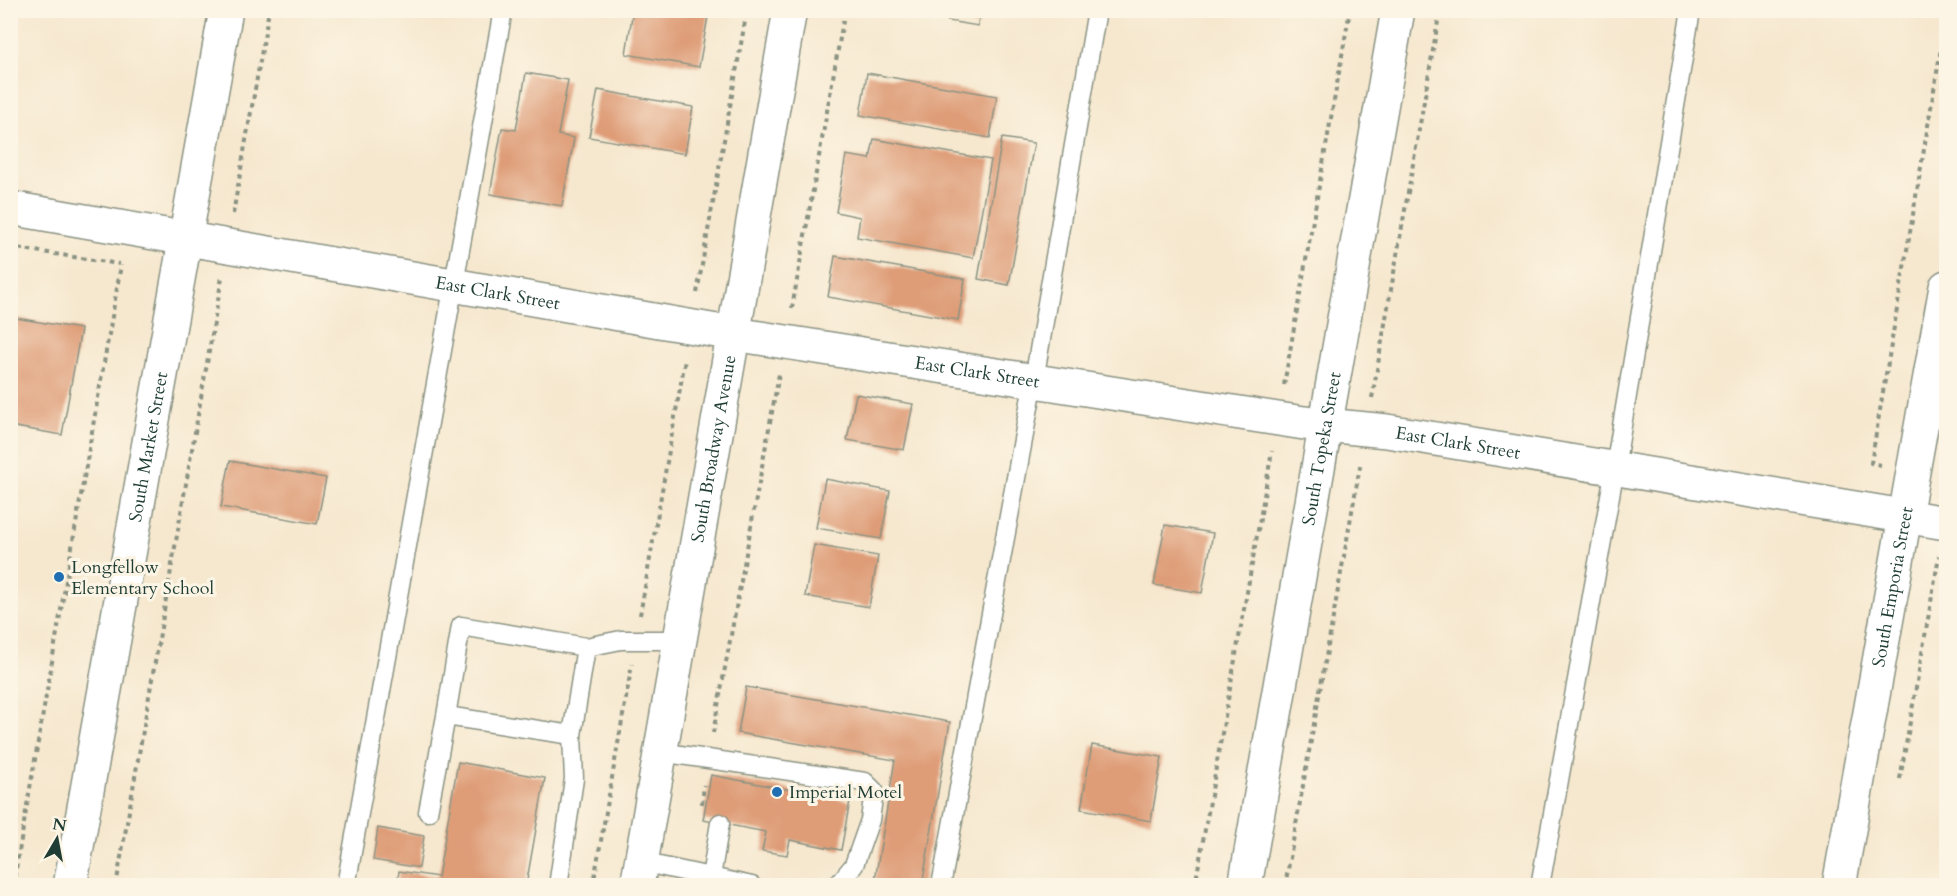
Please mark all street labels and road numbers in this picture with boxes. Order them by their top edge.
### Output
street label: East Clark Street [433,270,562,317]
street label: East Clark Street [913,350,1042,395]
street label: South Broadway Avenue [685,353,743,544]
street label: South Market Street [123,370,174,524]
street label: South Topeka Street [1296,370,1348,527]
street label: East Clark Street [1394,421,1522,466]
street label: South Emporia Street [1866,504,1920,669]

